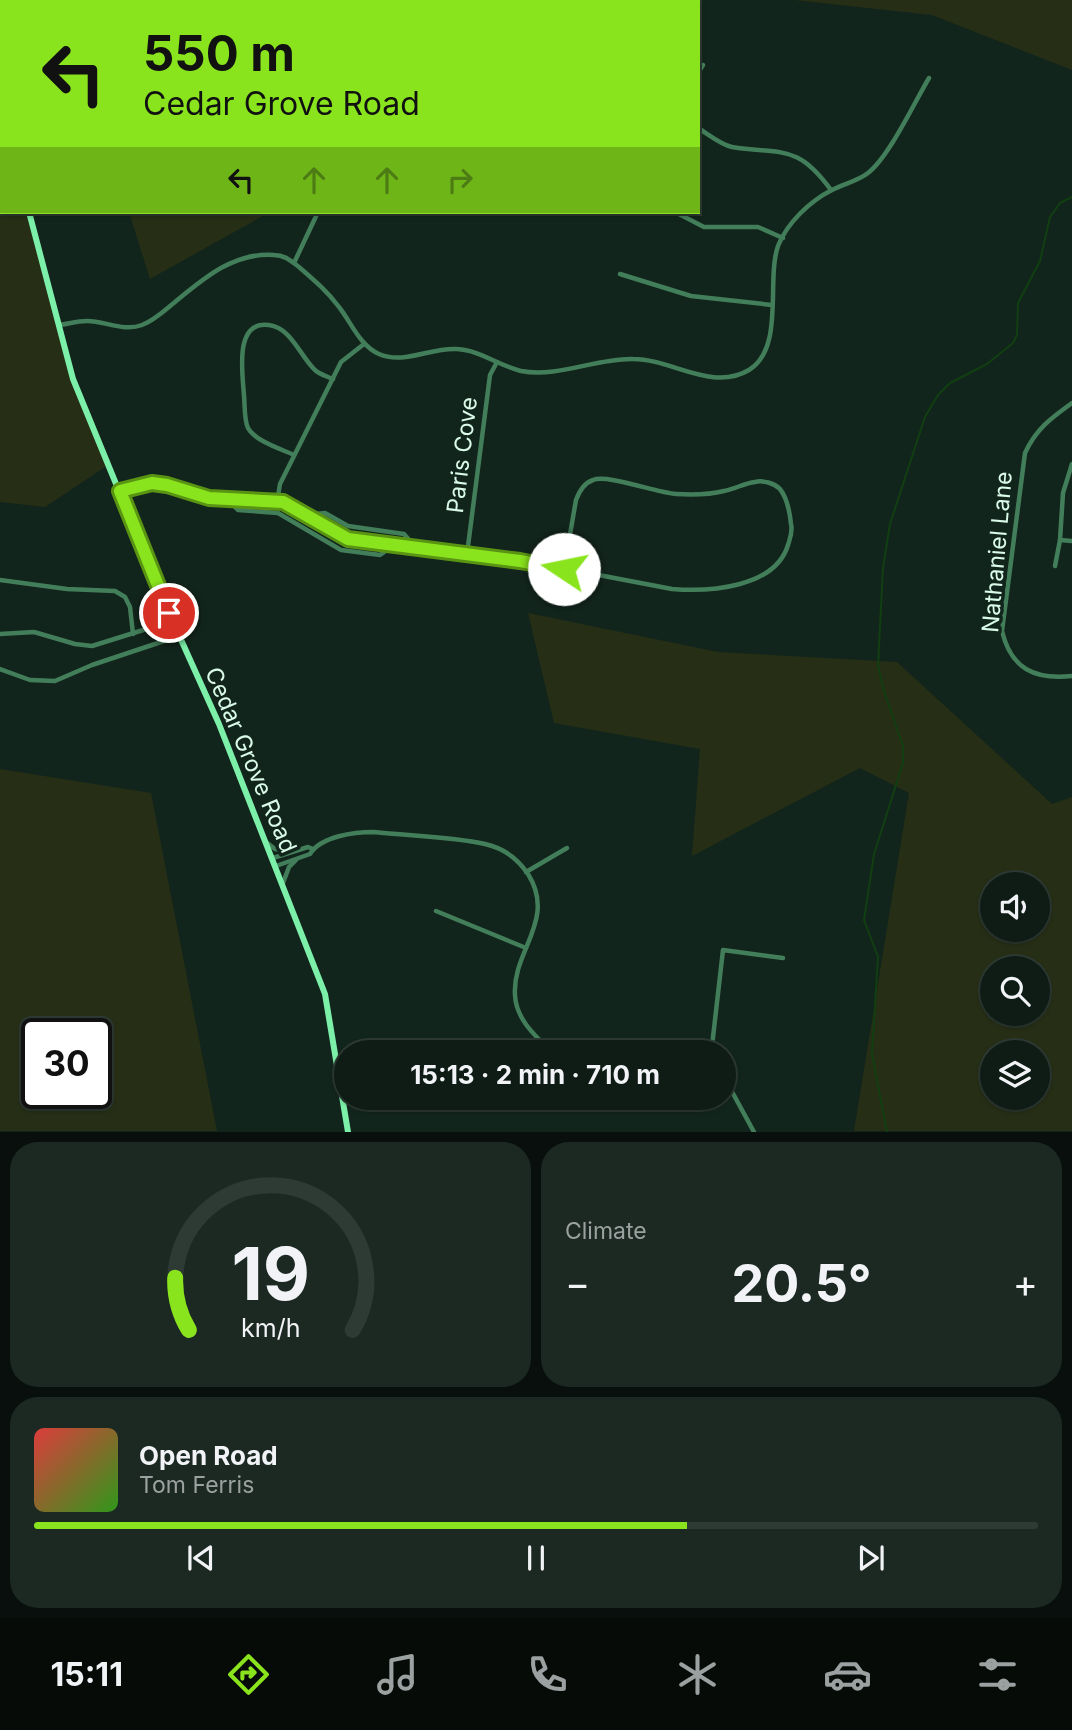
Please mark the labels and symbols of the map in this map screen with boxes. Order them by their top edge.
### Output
street label: Paris Cove [441,395,483,515]
street label: Nathaniel Lane [976,470,1018,634]
position arrow [527,532,601,606]
pin [139,583,199,643]
street label: Cedar Grove Road [199,663,303,857]
speed limit sign: 30 [21,1018,112,1109]

